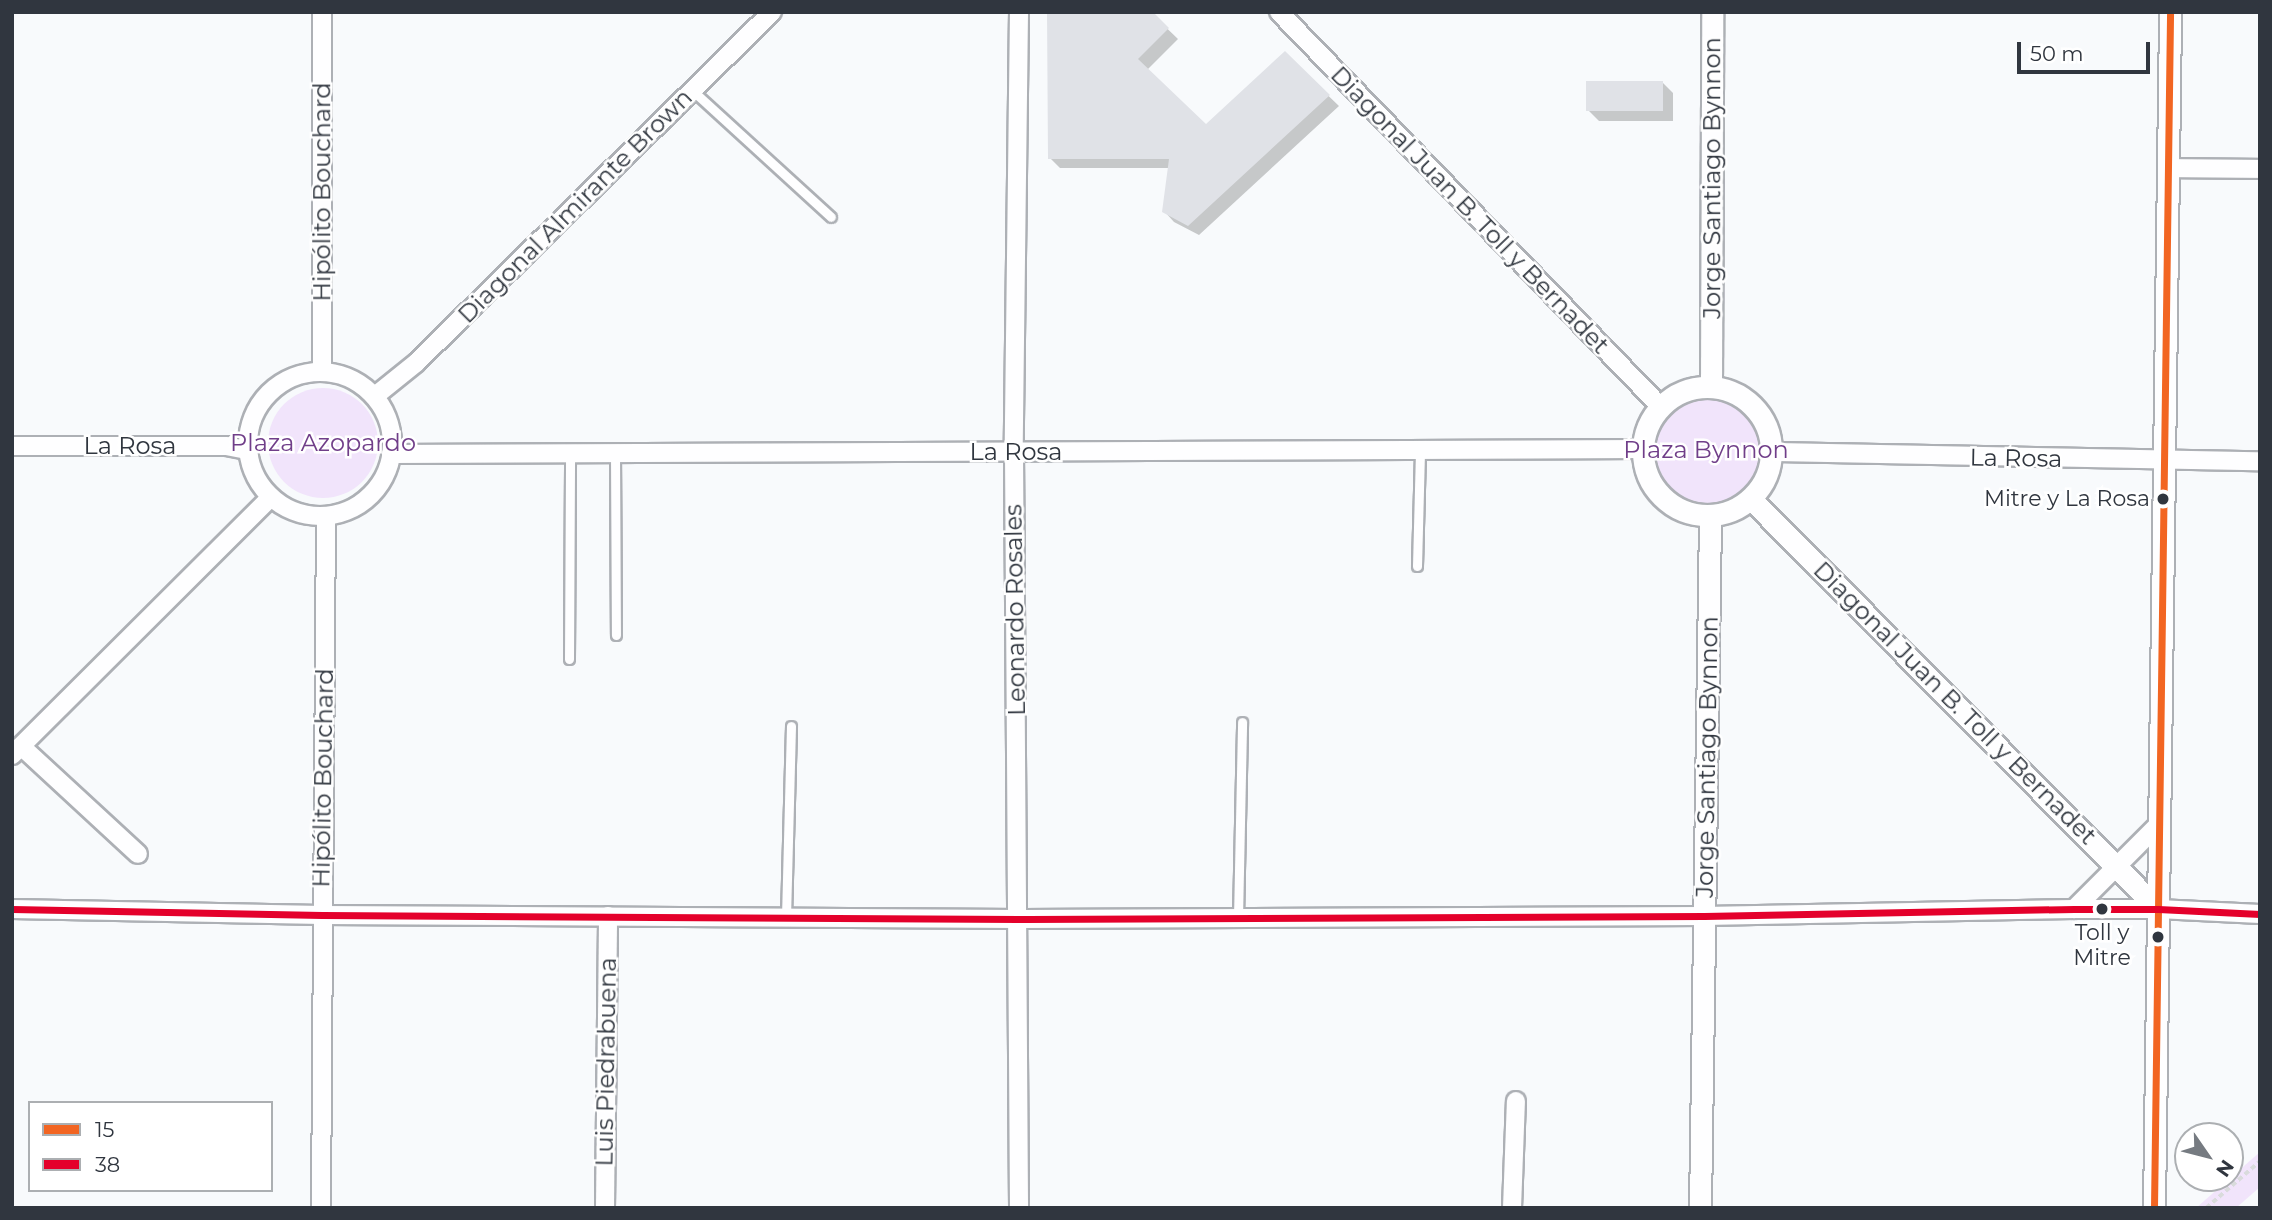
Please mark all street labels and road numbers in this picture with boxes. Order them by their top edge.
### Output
street label: Jorge Santiago Bynnon [1698,37,1726,319]
street label: Diagonal Juan B. Toll y Bernadet [1325,60,1615,360]
street label: Hipólito Bouchard [308,82,336,302]
street label: Diagonal Almirante Brown [452,83,698,329]
street label: La Rosa [84,432,176,460]
street label: La Rosa [970,438,1062,466]
street label: La Rosa [1969,443,2063,473]
street label: Leonardo Rosales [999,504,1031,716]
street label: Diagonal Juan B. Toll y Bernadet [1808,556,2102,850]
street label: Jorge Santiago Bynnon [1690,616,1724,898]
street label: Hipólito Bouchard [307,668,339,888]
street label: Luis Piedrabuena [590,957,622,1167]

